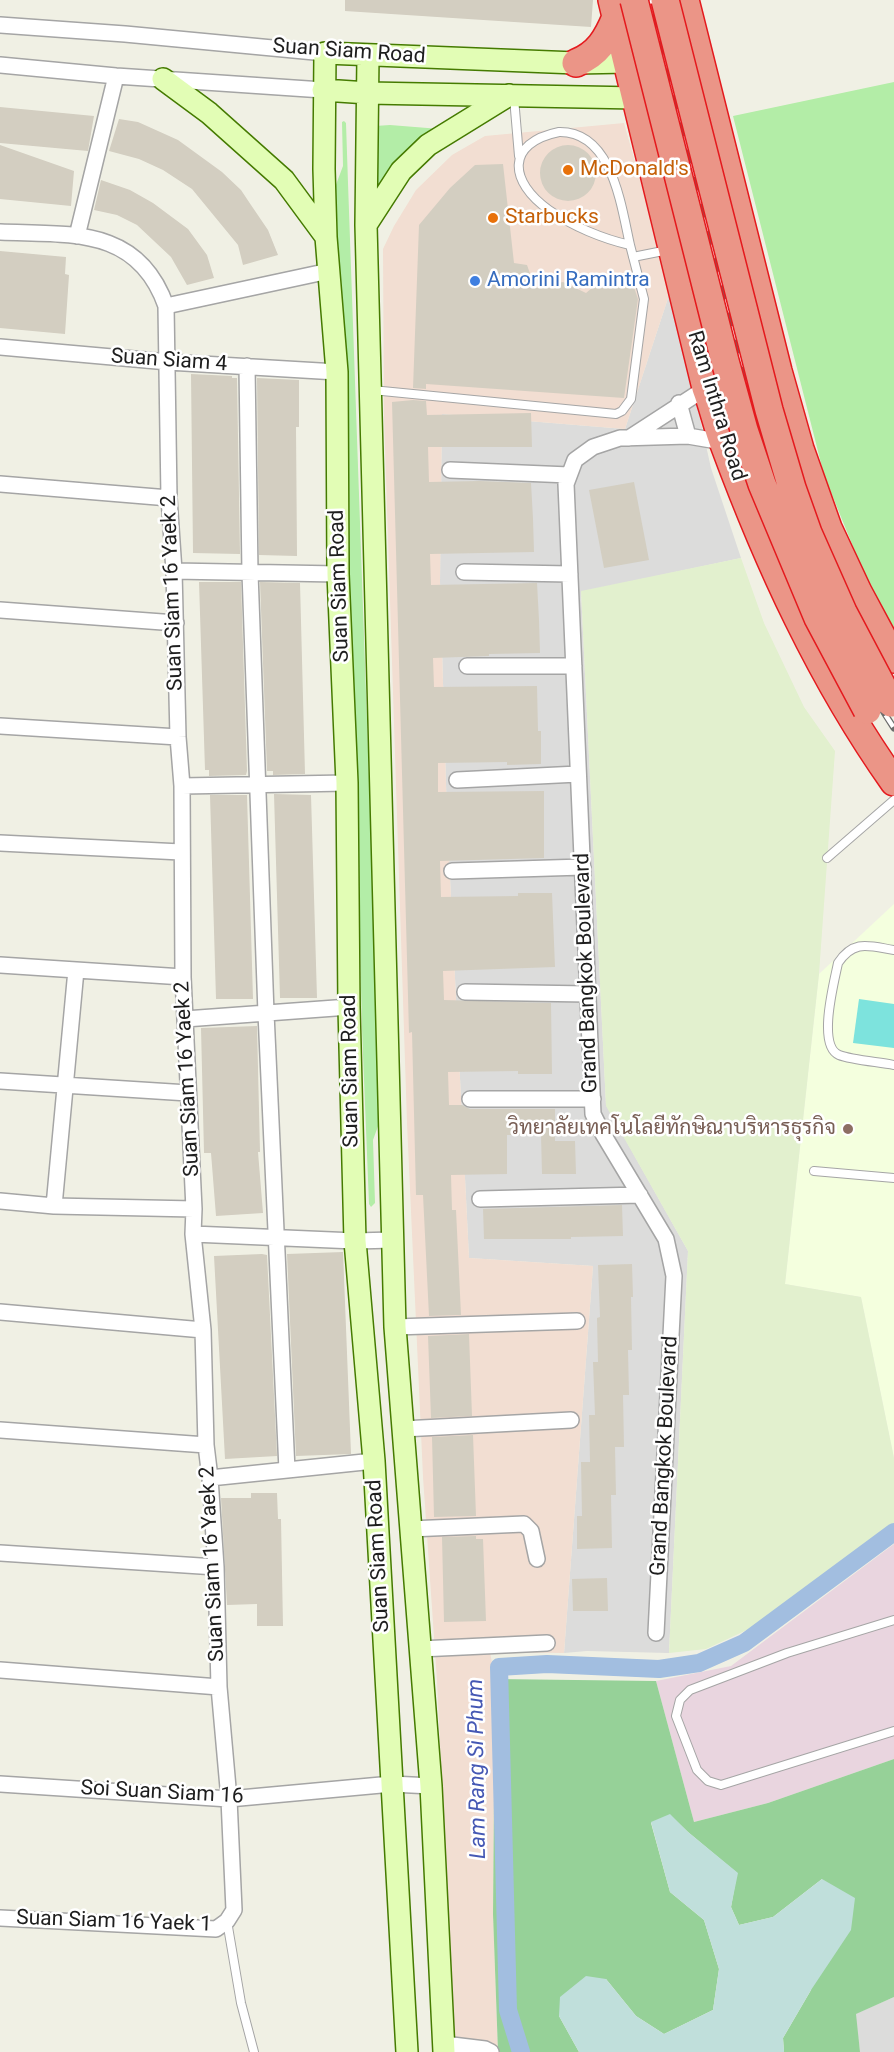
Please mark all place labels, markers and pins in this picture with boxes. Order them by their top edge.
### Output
place label: McDonald's [580,157,689,183]
marker: McDonald's [561,163,575,177]
place label: Starbucks [505,205,599,231]
marker: Starbucks [486,211,500,225]
place label: Amorini Ramintra [487,268,650,294]
marker: Amorini Ramintra [468,274,482,288]
place label: วิทยาลัยเทคโนโลยีทักษิณาบริหารธุรกิจ [508,1116,836,1142]
marker: วิทยาลัยเทคโนโลยีทักษิณาบริหารธุรกิจ [841,1122,855,1136]

